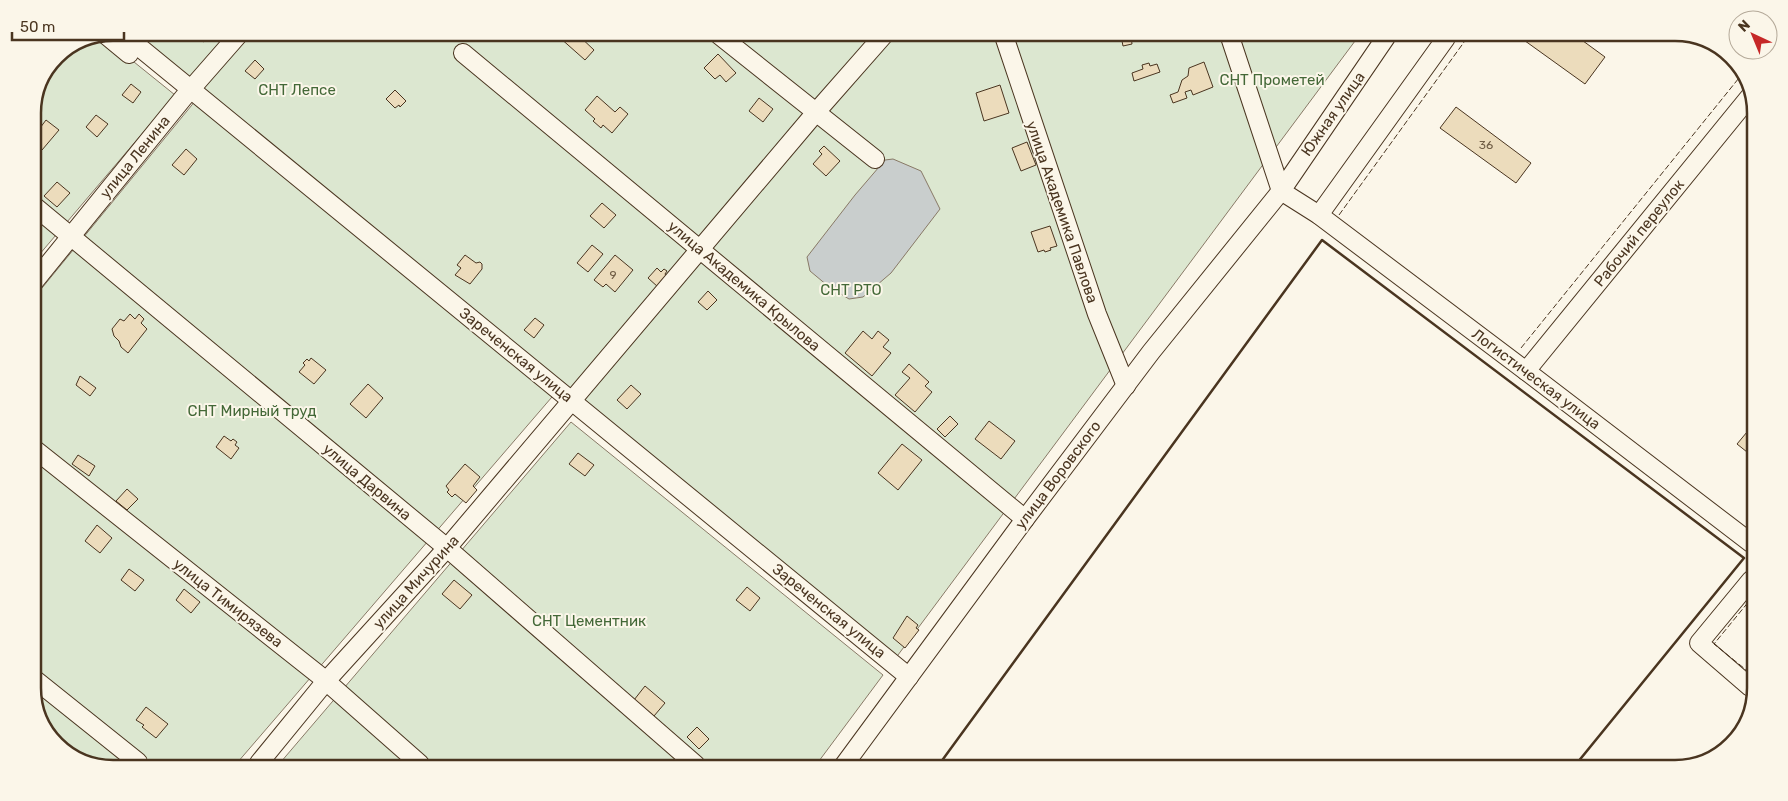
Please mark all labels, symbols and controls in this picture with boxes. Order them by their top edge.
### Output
scale bar [12,10,125,42]
north arrow [1728,10,1778,60]
text: N [1735,16,1754,36]
text: 50 m [20,18,55,36]
street label: Южная улица [1297,68,1369,160]
park label: СНТ Прометей [1219,71,1325,89]
park label: СНТ Лепсе [258,81,336,99]
street label: улица Ленина [96,112,174,202]
street label: улица Академика Павлова [1022,119,1102,305]
house number: 36 [1479,138,1493,152]
street label: Рабочий переулок [1590,176,1688,290]
street label: улица Академика Крылова [664,217,824,355]
house number: 9 [609,268,617,282]
park label: СНТ РТО [820,281,882,299]
street label: Зареченская улица [456,304,576,406]
street label: Логистическая улица [1468,325,1604,433]
park label: СНТ Мирный труд [187,402,317,420]
street label: улица Воровского [1011,417,1105,533]
street label: улица Дарвина [319,440,415,524]
street label: улица Мичурина [369,531,463,633]
street label: улица Тимирязева [170,555,286,651]
street label: Зареченская улица [769,560,889,662]
park label: СНТ Цементник [532,612,646,630]

